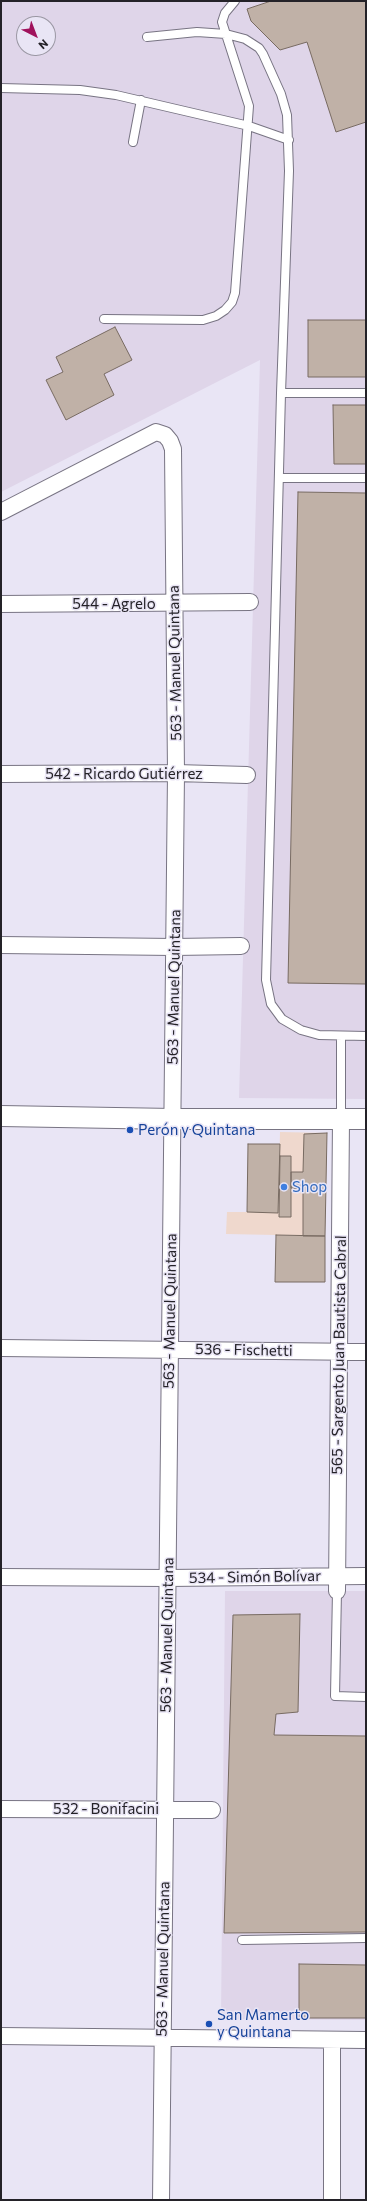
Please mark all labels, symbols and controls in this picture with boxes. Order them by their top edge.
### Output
north arrow [16,16,56,56]
text: N [36,37,51,52]
street label: 563 - Manuel Quintana [165,585,185,741]
street label: 544 - Agrelo [72,595,156,613]
street label: 542 - Ricardo Gutiérrez [45,765,203,783]
street label: 563 - Manuel Quintana [164,909,184,1065]
place label: Perón y Quintana [138,1121,255,1139]
marker: Perón y Quintana [125,1125,135,1135]
place label: Shop [292,1178,327,1196]
marker: Shop [279,1182,289,1192]
street label: 563 - Manuel Quintana [160,1233,180,1389]
street label: 565 - Sargento Juan Bautista Cabral [328,1235,350,1475]
street label: 536 - Fischetti [195,1340,293,1360]
street label: 563 - Manuel Quintana [157,1557,177,1713]
street label: 534 - Simón Bolívar [189,1567,321,1587]
street label: 532 - Bonifacini [53,1800,159,1818]
street label: 563 - Manuel Quintana [153,1881,173,2037]
place label: San Mamerto y Quintana [217,2006,309,2041]
marker: San Mamerto y Quintana [204,2019,214,2029]

